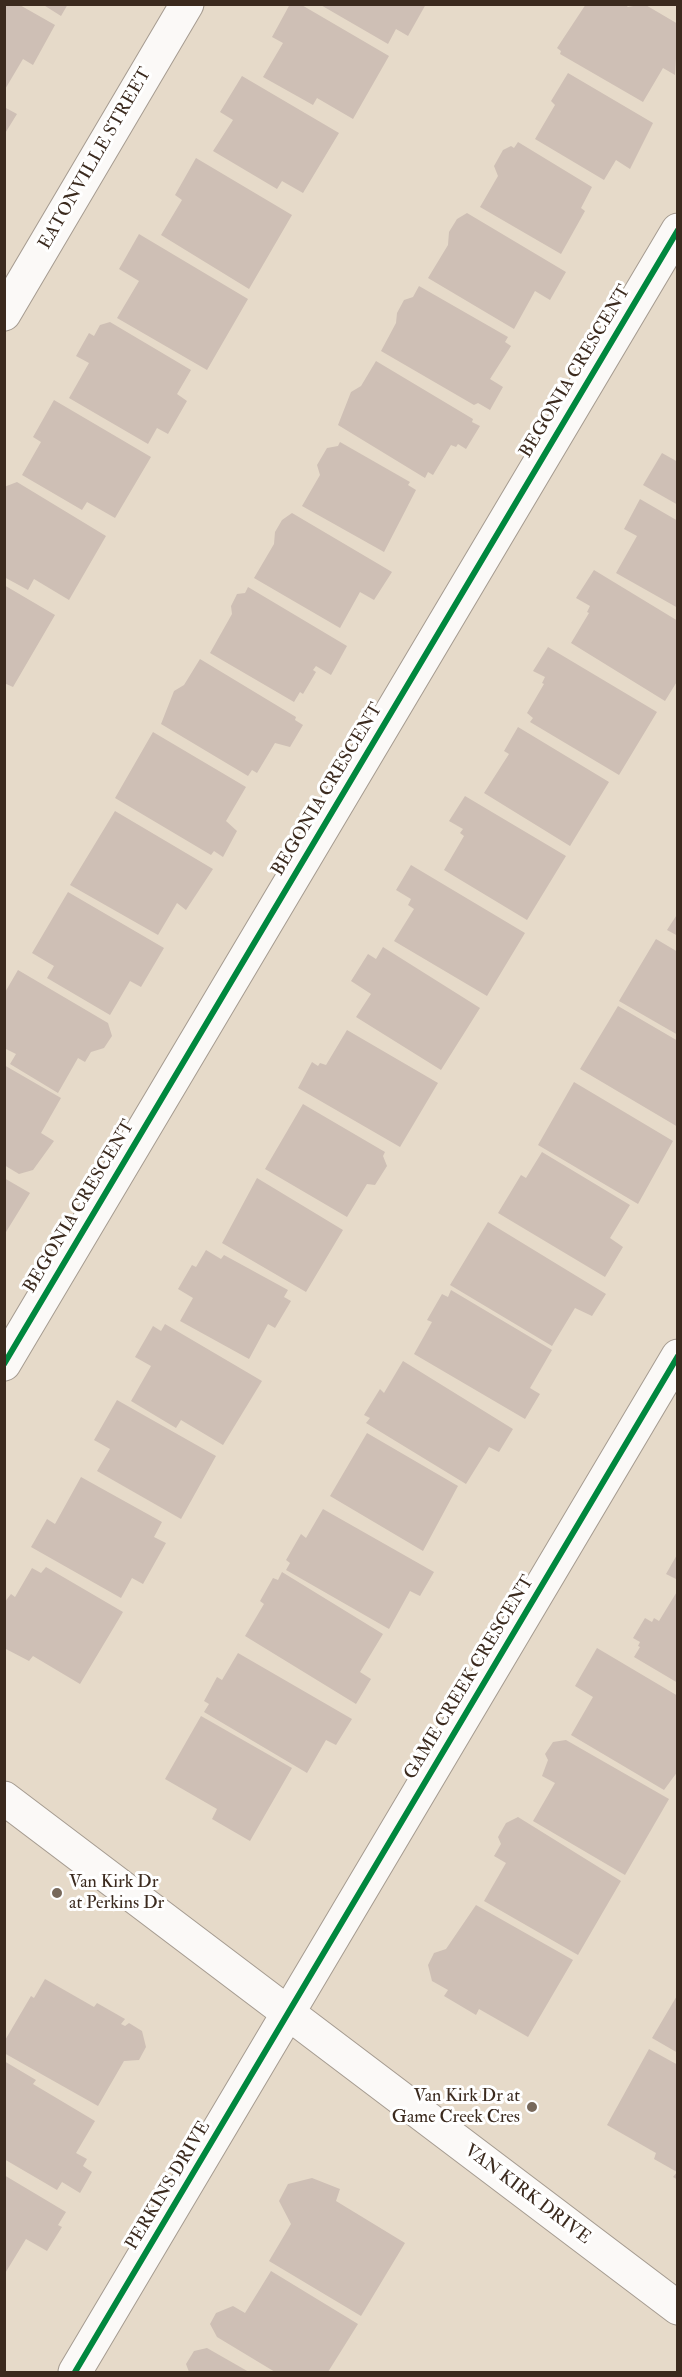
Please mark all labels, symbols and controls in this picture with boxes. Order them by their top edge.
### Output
street label: EATONVILLE STREET [35,64,157,254]
street label: BEGONIA CRESCENT [516,282,636,462]
street label: BEGONIA CRESCENT [268,700,388,880]
street label: BEGONIA CRESCENT [20,1117,140,1297]
street label: GAME CREEK CRESCENT [401,1572,539,1784]
place label: Van Kirk Dr at Perkins Dr [69,1872,164,1914]
marker: Van Kirk Dr at Perkins Dr [50,1886,64,1900]
place label: Van Kirk Dr at Game Creek Cres [392,2086,520,2128]
marker: Van Kirk Dr at Game Creek Cres [525,2100,539,2114]
street label: PERKINS DRIVE [122,2118,216,2254]
street label: VAN KIRK DRIVE [460,2140,594,2250]

